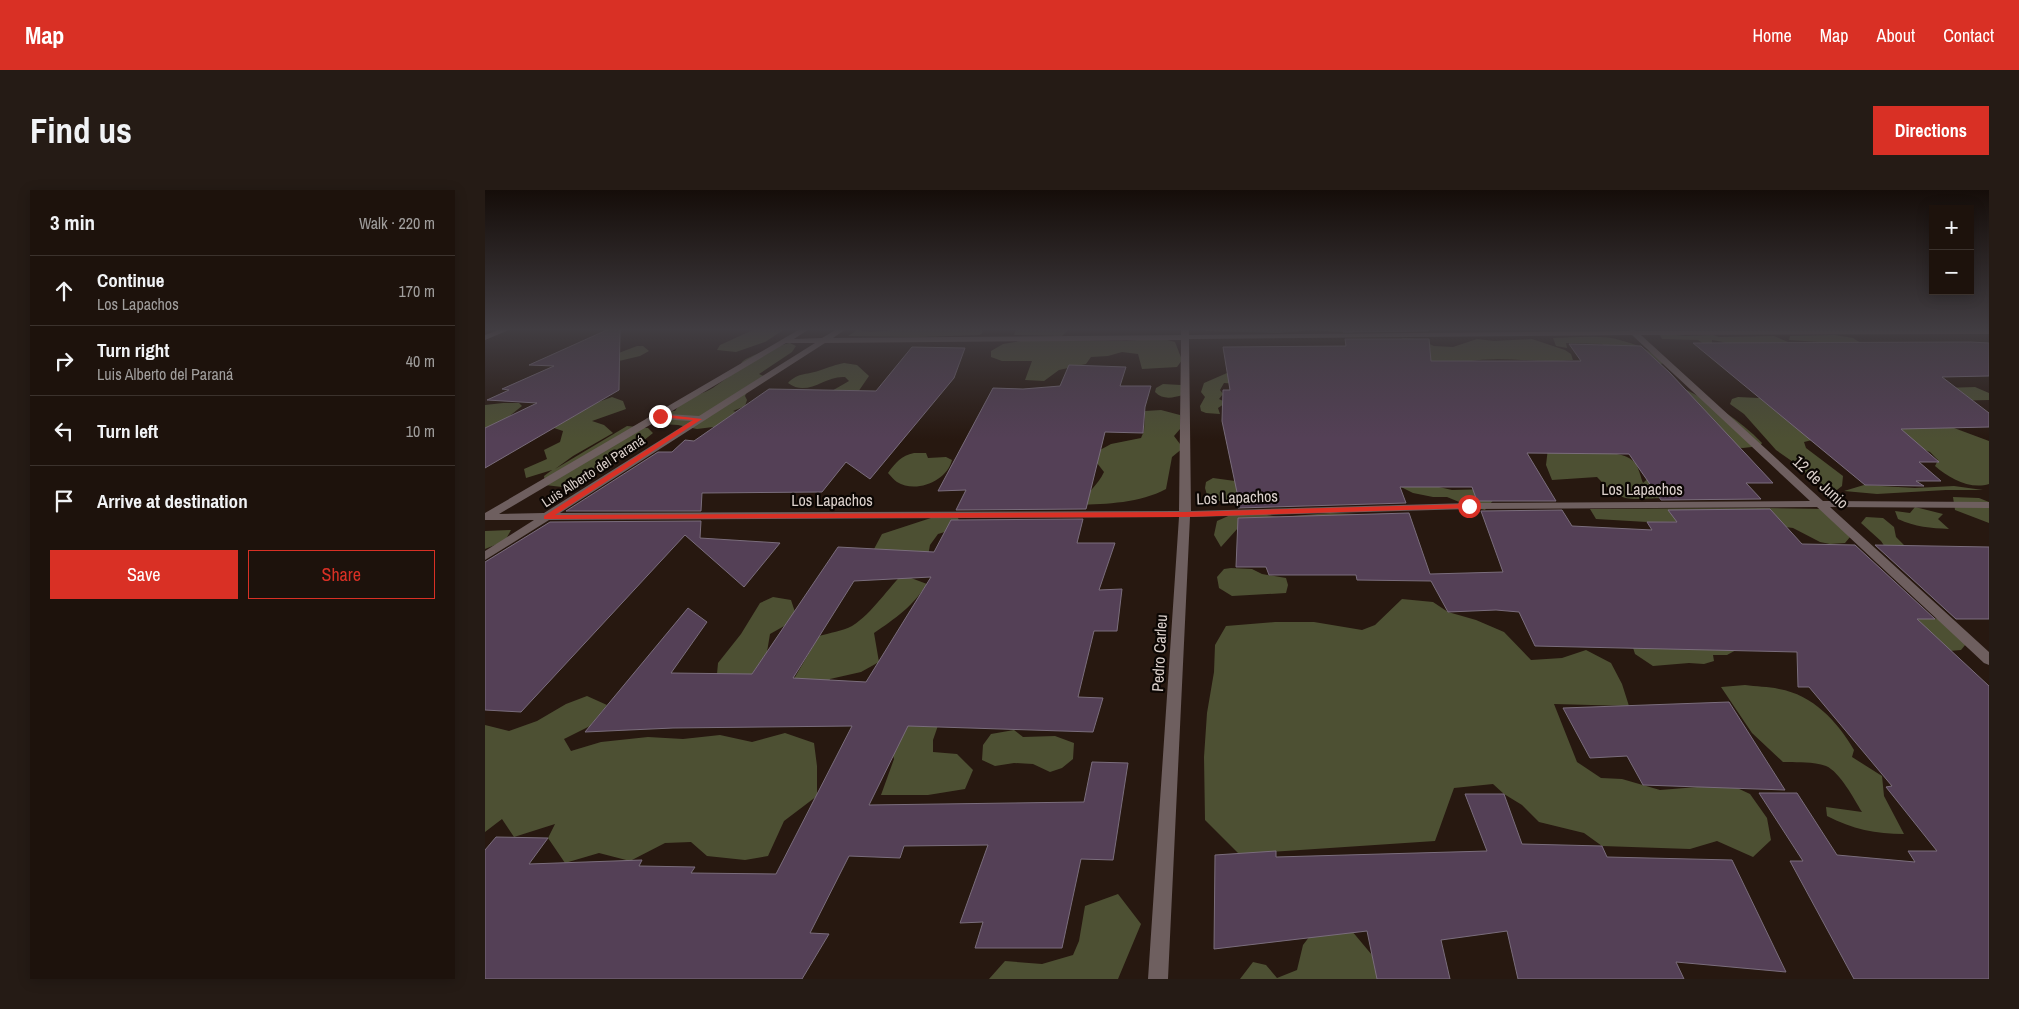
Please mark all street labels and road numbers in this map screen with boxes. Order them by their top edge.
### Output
street label: Luis Alberto del Paraná [538,431,648,511]
street label: 12 de Junio [1788,451,1854,513]
street label: Los Lapachos [1601,478,1683,500]
street label: Los Lapachos [1196,485,1278,509]
street label: Los Lapachos [791,489,873,511]
street label: Pedro Carleu [1146,614,1172,692]

